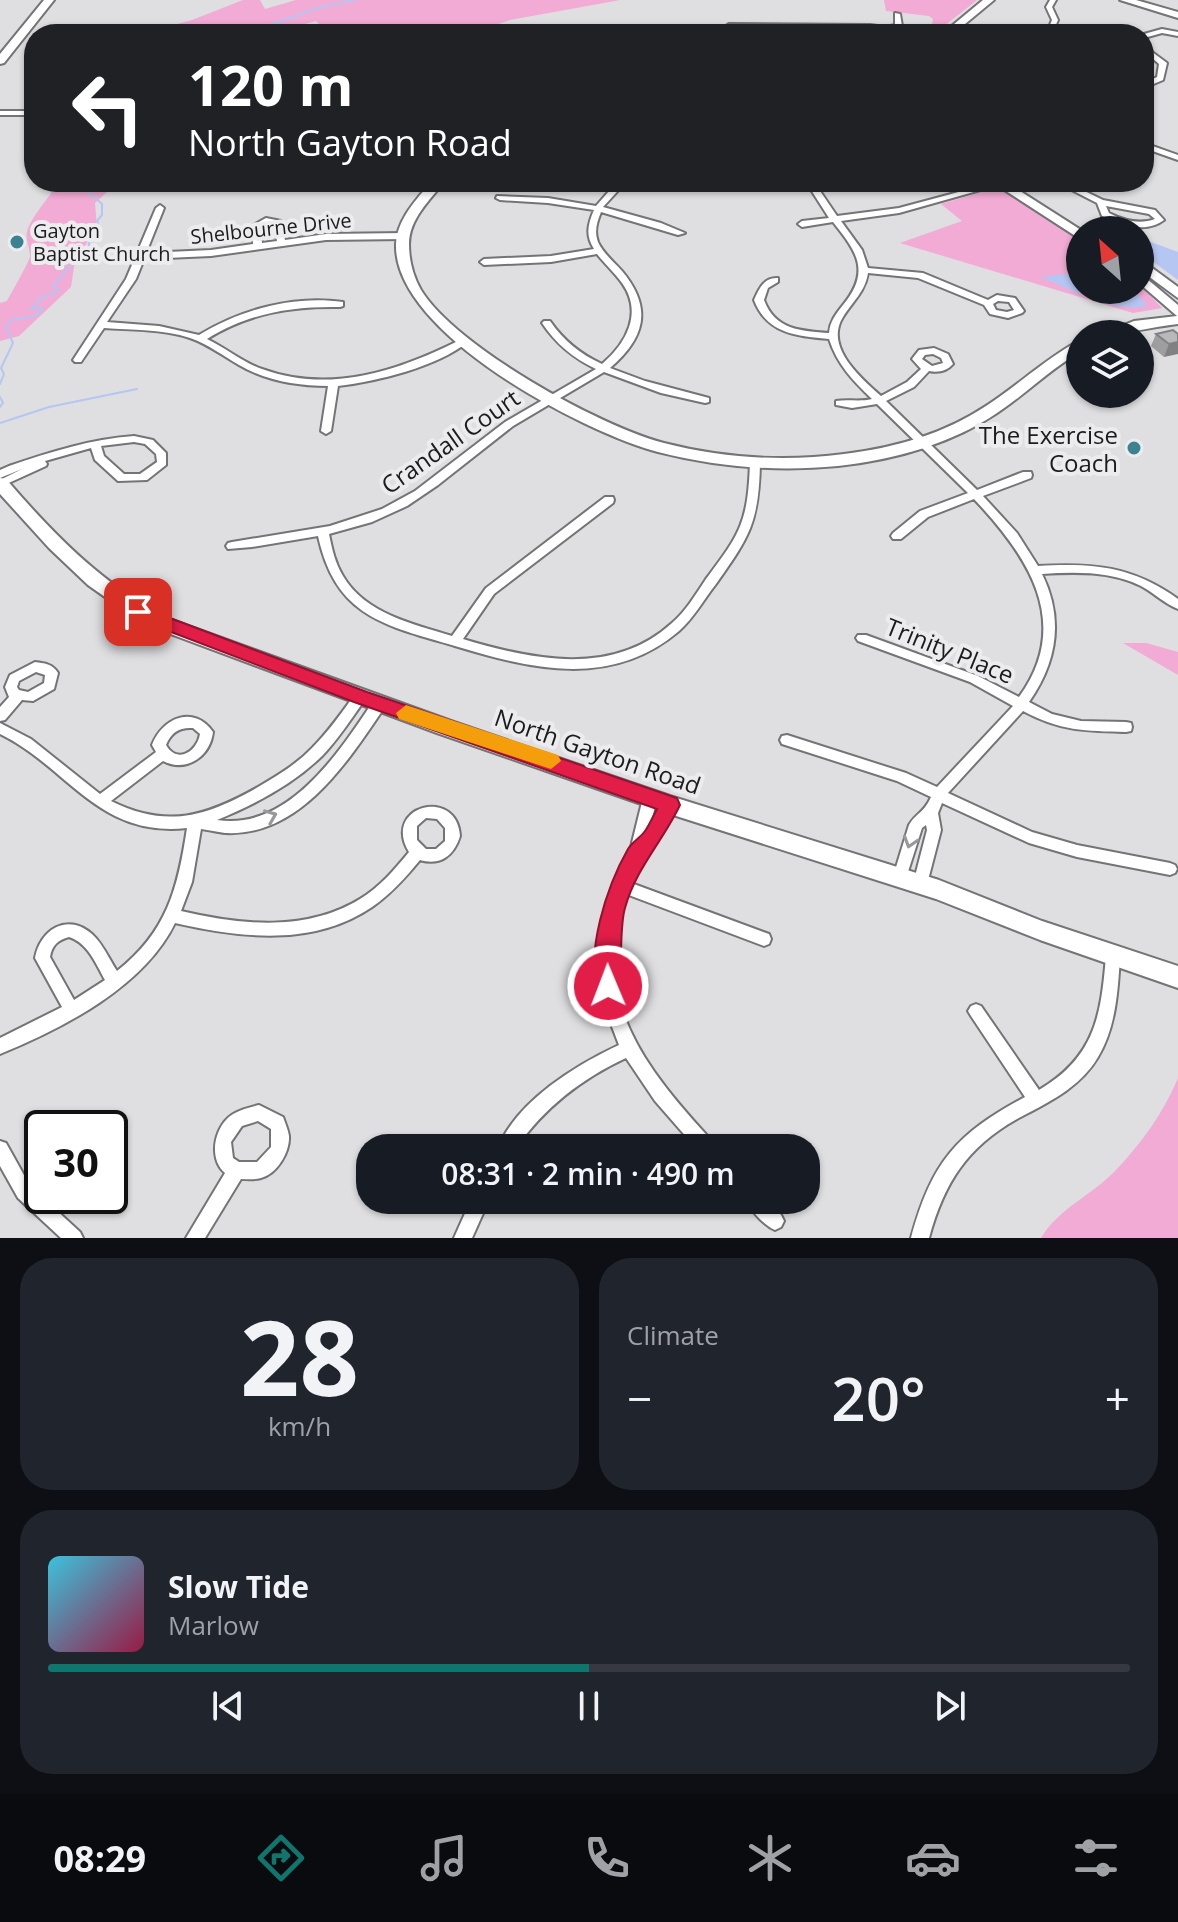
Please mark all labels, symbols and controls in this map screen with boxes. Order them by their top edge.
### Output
text: 120 m [188,46,354,122]
icon: left [56,56,160,160]
text: North Gayton Road [188,118,512,167]
street label: Shelbourne Drive [189,206,353,250]
north arrow [1066,216,1154,304]
map controls [1066,216,1154,408]
place label: Gayton Baptist Church [33,217,170,267]
marker: Gayton Baptist Church [8,233,26,251]
button: layers [1066,320,1154,408]
street label: Crandall Court [374,381,526,501]
place label: The Exercise Coach [979,418,1118,479]
marker: The Exercise Coach [1125,439,1143,457]
pin [104,578,172,646]
icon: arrive [116,590,160,634]
street label: Trinity Place [881,609,1019,691]
street label: North Gayton Road [491,700,705,802]
one-way arrow [263,809,277,826]
one-way arrow [903,834,919,848]
position arrow [566,944,650,1028]
speed limit sign: 30 [24,1110,128,1214]
text: 08:31 · 2 min · 490 m [441,1153,735,1194]
text: 28 [240,1285,359,1426]
text: Climate [627,1317,719,1353]
text: 20° [831,1357,926,1439]
text: − [627,1368,652,1428]
text: + [1105,1368,1130,1428]
text: km/h [268,1408,331,1444]
text: Slow Tide [168,1566,309,1607]
text: Marlow [168,1607,259,1643]
icon: previous [206,1684,250,1728]
icon: pause [567,1684,611,1728]
icon: next [928,1684,972,1728]
icon: directions [253,1830,309,1886]
icon: music [416,1830,472,1886]
icon: phone [579,1830,635,1886]
icon: climate [742,1830,798,1886]
icon: car [905,1830,961,1886]
icon: filters [1068,1830,1124,1886]
text: 08:29 [54,1834,146,1883]

